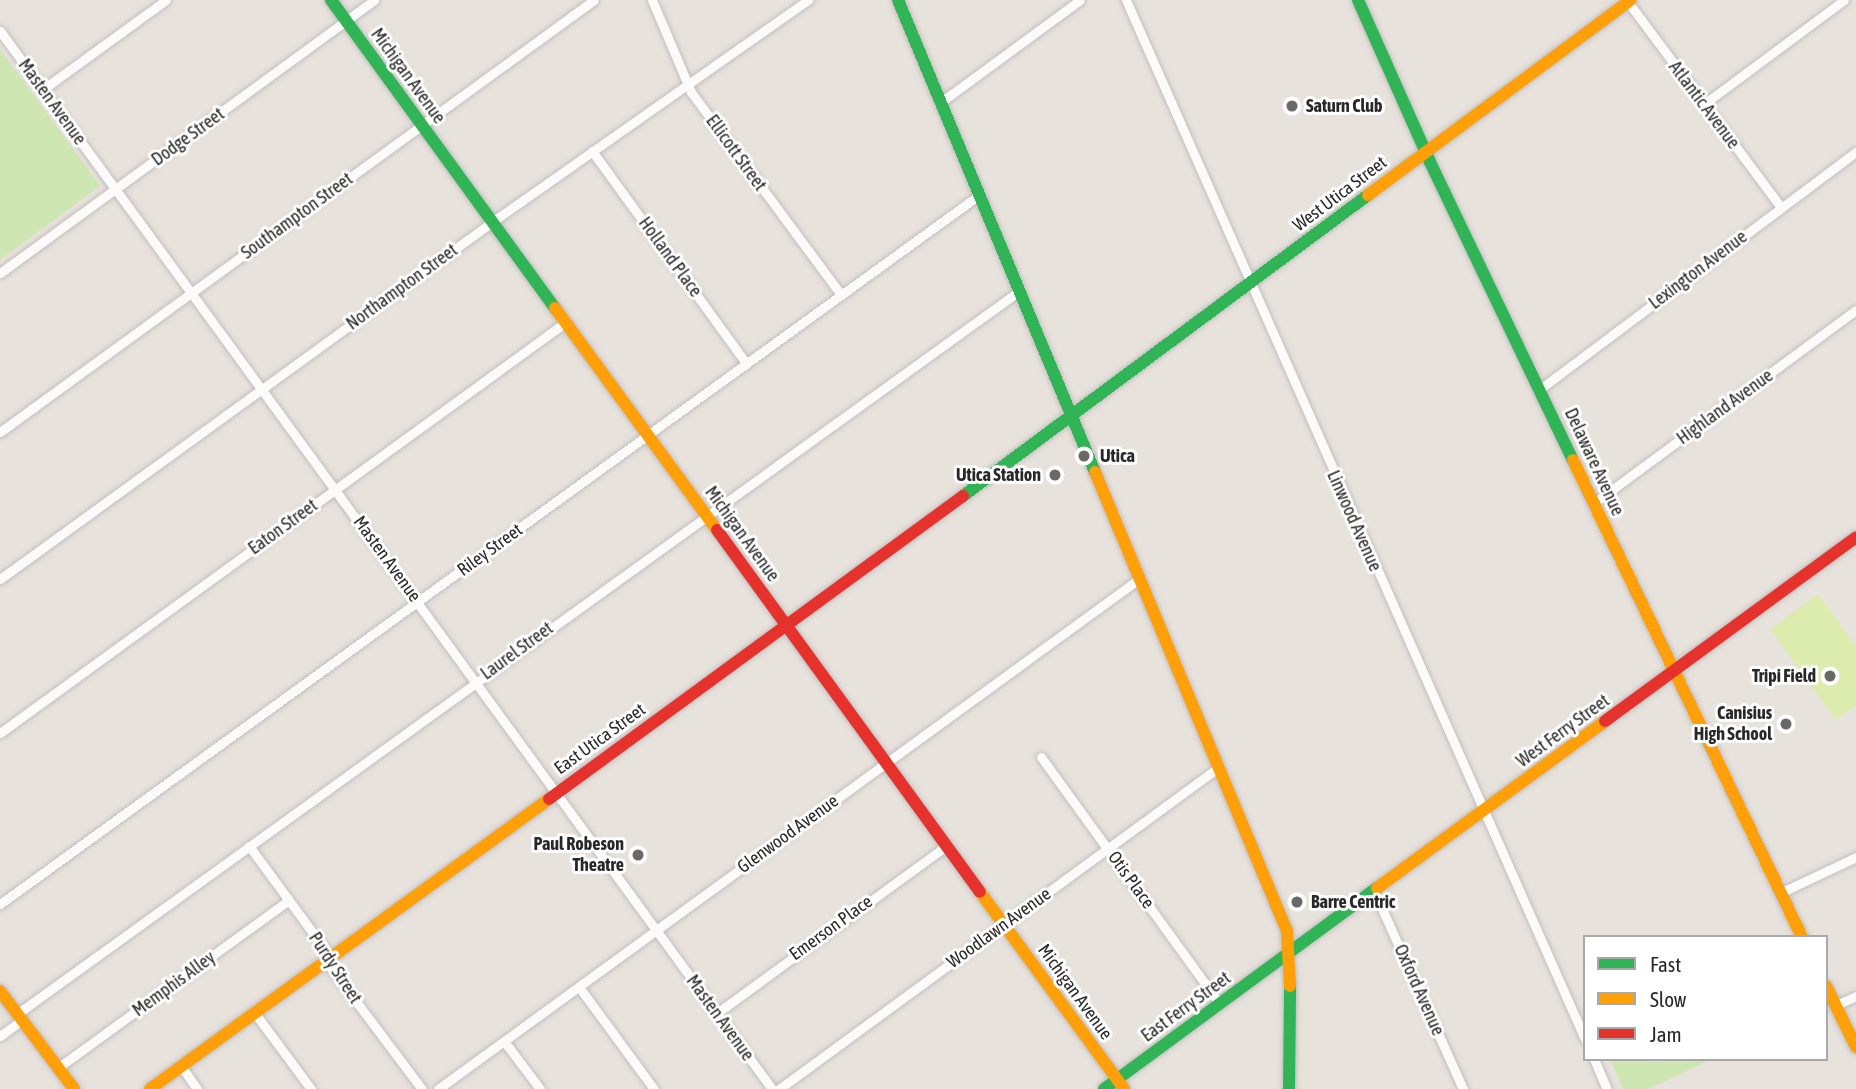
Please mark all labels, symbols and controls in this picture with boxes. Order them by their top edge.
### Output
street label: Michigan Avenue [366,24,450,128]
street label: Masten Avenue [14,55,90,149]
street label: Atlantic Avenue [1664,57,1744,153]
place label: Saturn Club [1306,95,1382,117]
marker: Saturn Club [1284,98,1300,114]
street label: Dodge Street [147,103,229,171]
street label: Ellicott Street [701,111,771,195]
street label: West Utica Street [1289,152,1391,236]
street label: Southampton Street [237,168,357,264]
street label: Holland Place [634,213,706,301]
street label: Lexington Avenue [1645,226,1751,314]
street label: Northampton Street [342,239,462,335]
street label: Highland Avenue [1673,365,1777,449]
street label: Delaware Avenue [1560,405,1628,519]
place label: Utica [1100,445,1135,467]
marker: Utica [1074,446,1094,466]
place label: Utica Station [956,464,1041,486]
marker: Utica Station [1047,467,1063,483]
street label: Linwood Avenue [1322,467,1386,575]
street label: Michigan Avenue [700,482,784,586]
street label: Eaton Street [244,495,322,559]
street label: Masten Avenue [349,512,425,606]
street label: Riley Street [453,519,527,581]
street label: Laurel Street [477,618,557,684]
place label: Tripi Field [1752,665,1816,687]
marker: Tripi Field [1822,668,1838,684]
street label: West Ferry Street [1512,690,1614,772]
street label: East Utica Street [550,699,650,779]
place label: Canisius High School [1694,703,1772,746]
marker: Canisius High School [1778,716,1794,732]
street label: Glenwood Avenue [733,790,843,878]
place label: Paul Robeson Theatre [534,834,624,876]
marker: Paul Robeson Theatre [630,847,646,863]
street label: Otis Place [1103,847,1159,913]
street label: Woodlawn Avenue [943,883,1055,973]
street label: Emerson Place [785,891,877,965]
place label: Barre Centric [1311,891,1395,913]
marker: Barre Centric [1289,894,1305,910]
street label: Purdy Street [304,928,366,1008]
legend [1583,935,1828,1061]
street label: Michigan Avenue [1033,940,1117,1044]
street label: Oxford Avenue [1389,941,1449,1039]
street label: Memphis Alley [128,947,220,1021]
text: Fast [1650,952,1681,976]
street label: East Ferry Street [1137,967,1235,1047]
street label: Masten Avenue [682,971,758,1065]
text: Slow [1650,987,1686,1011]
text: Jam [1650,1022,1682,1046]

